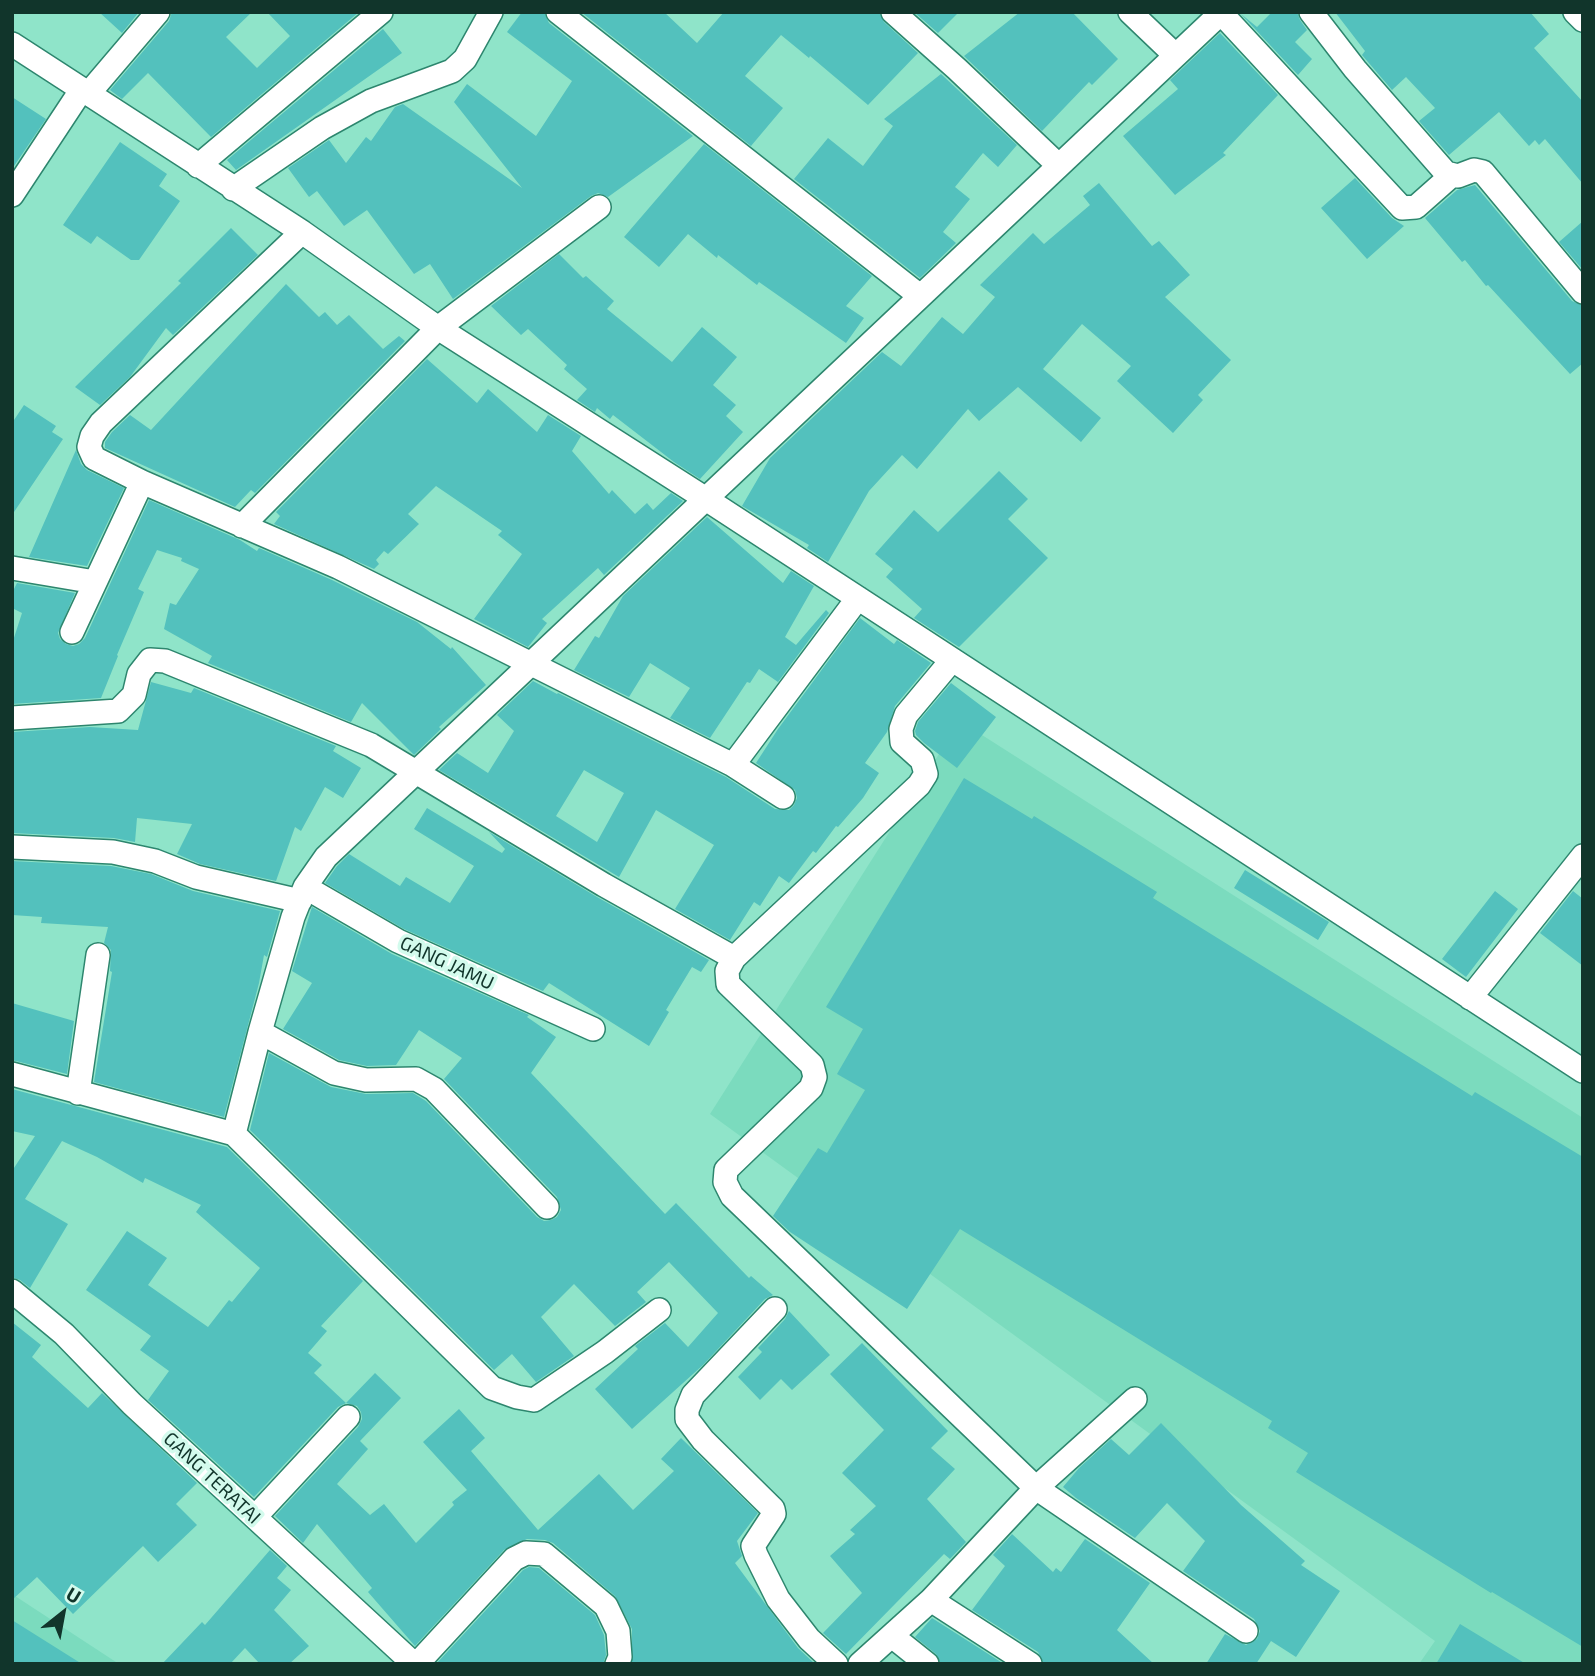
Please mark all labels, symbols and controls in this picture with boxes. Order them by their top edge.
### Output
street label: GANG JAMU [396,931,498,995]
street label: GANG TERATAI [159,1427,265,1529]
north arrow [28,1578,98,1648]
text: U [63,1581,86,1608]

